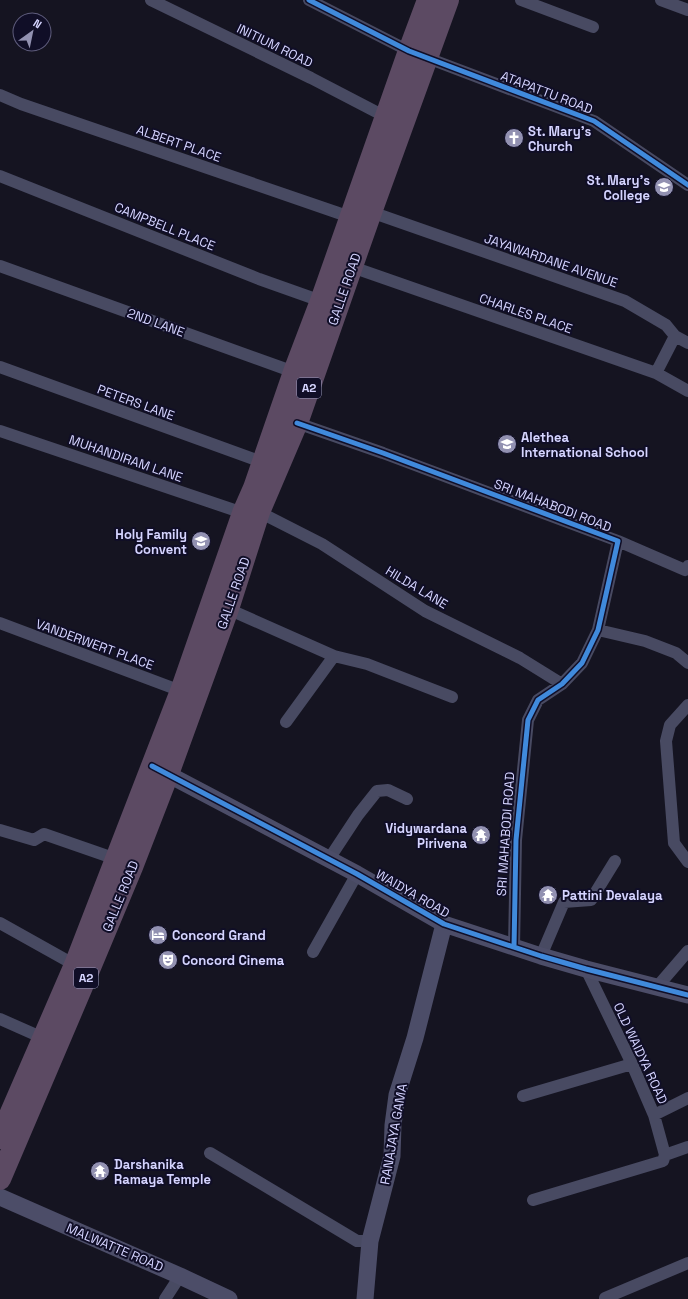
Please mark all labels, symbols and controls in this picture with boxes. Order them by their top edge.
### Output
north arrow [12,12,52,52]
text: N [31,16,44,31]
street label: INITIUM ROAD [234,20,316,71]
street label: ATAPATTU ROAD [498,67,595,118]
street label: ALBERT PLACE [134,121,223,166]
place label: St. Mary's Church [528,123,591,155]
church icon: St. Mary's Church [503,127,525,149]
place label: St. Mary's College [587,172,650,204]
school or university icon: St. Mary's College [653,176,675,198]
street label: CAMPBELL PLACE [112,199,218,254]
street label: JAYAWARDANE AVENUE [482,230,620,291]
street label: GALLE ROAD [324,251,365,327]
street label: CHARLES PLACE [477,290,575,337]
street label: 2ND LANE [125,304,187,341]
road number: A2 [297,378,321,398]
street label: PETERS LANE [95,381,177,424]
place label: Alethea International School [521,429,648,461]
street label: MUHANDIRAM LANE [67,431,185,486]
school or university icon: Alethea International School [496,433,518,455]
street label: SRI MAHABODI ROAD [492,475,614,536]
place label: Holy Family Convent [115,526,187,558]
school or university icon: Holy Family Convent [190,530,212,552]
street label: GALLE ROAD [213,555,254,631]
street label: HILDA LANE [382,562,451,613]
street label: VANDERWERT PLACE [33,615,156,674]
street label: SRI MAHABODI ROAD [493,771,518,897]
place label: Vidywardana Pirivena [385,820,467,852]
temple icon: Vidywardana Pirivena [470,824,492,846]
street label: GALLE ROAD [98,858,142,934]
street label: WAIDYA ROAD [373,865,453,921]
temple icon: Pattini Devalaya [537,884,559,906]
place label: Pattini Devalaya [562,887,663,904]
hotel icon: Concord Grand [147,924,169,946]
place label: Concord Grand [172,927,266,944]
theatre icon: Concord Cinema [157,949,179,971]
place label: Concord Cinema [182,952,285,969]
road number: A2 [74,968,98,988]
street label: OLD WAIDYA ROAD [610,1000,672,1107]
street label: RANAJAYA GAMA [376,1082,411,1186]
place label: Darshanika Ramaya Temple [114,1156,211,1188]
temple icon: Darshanika Ramaya Temple [89,1160,111,1182]
street label: MALWATTE ROAD [64,1219,166,1276]

